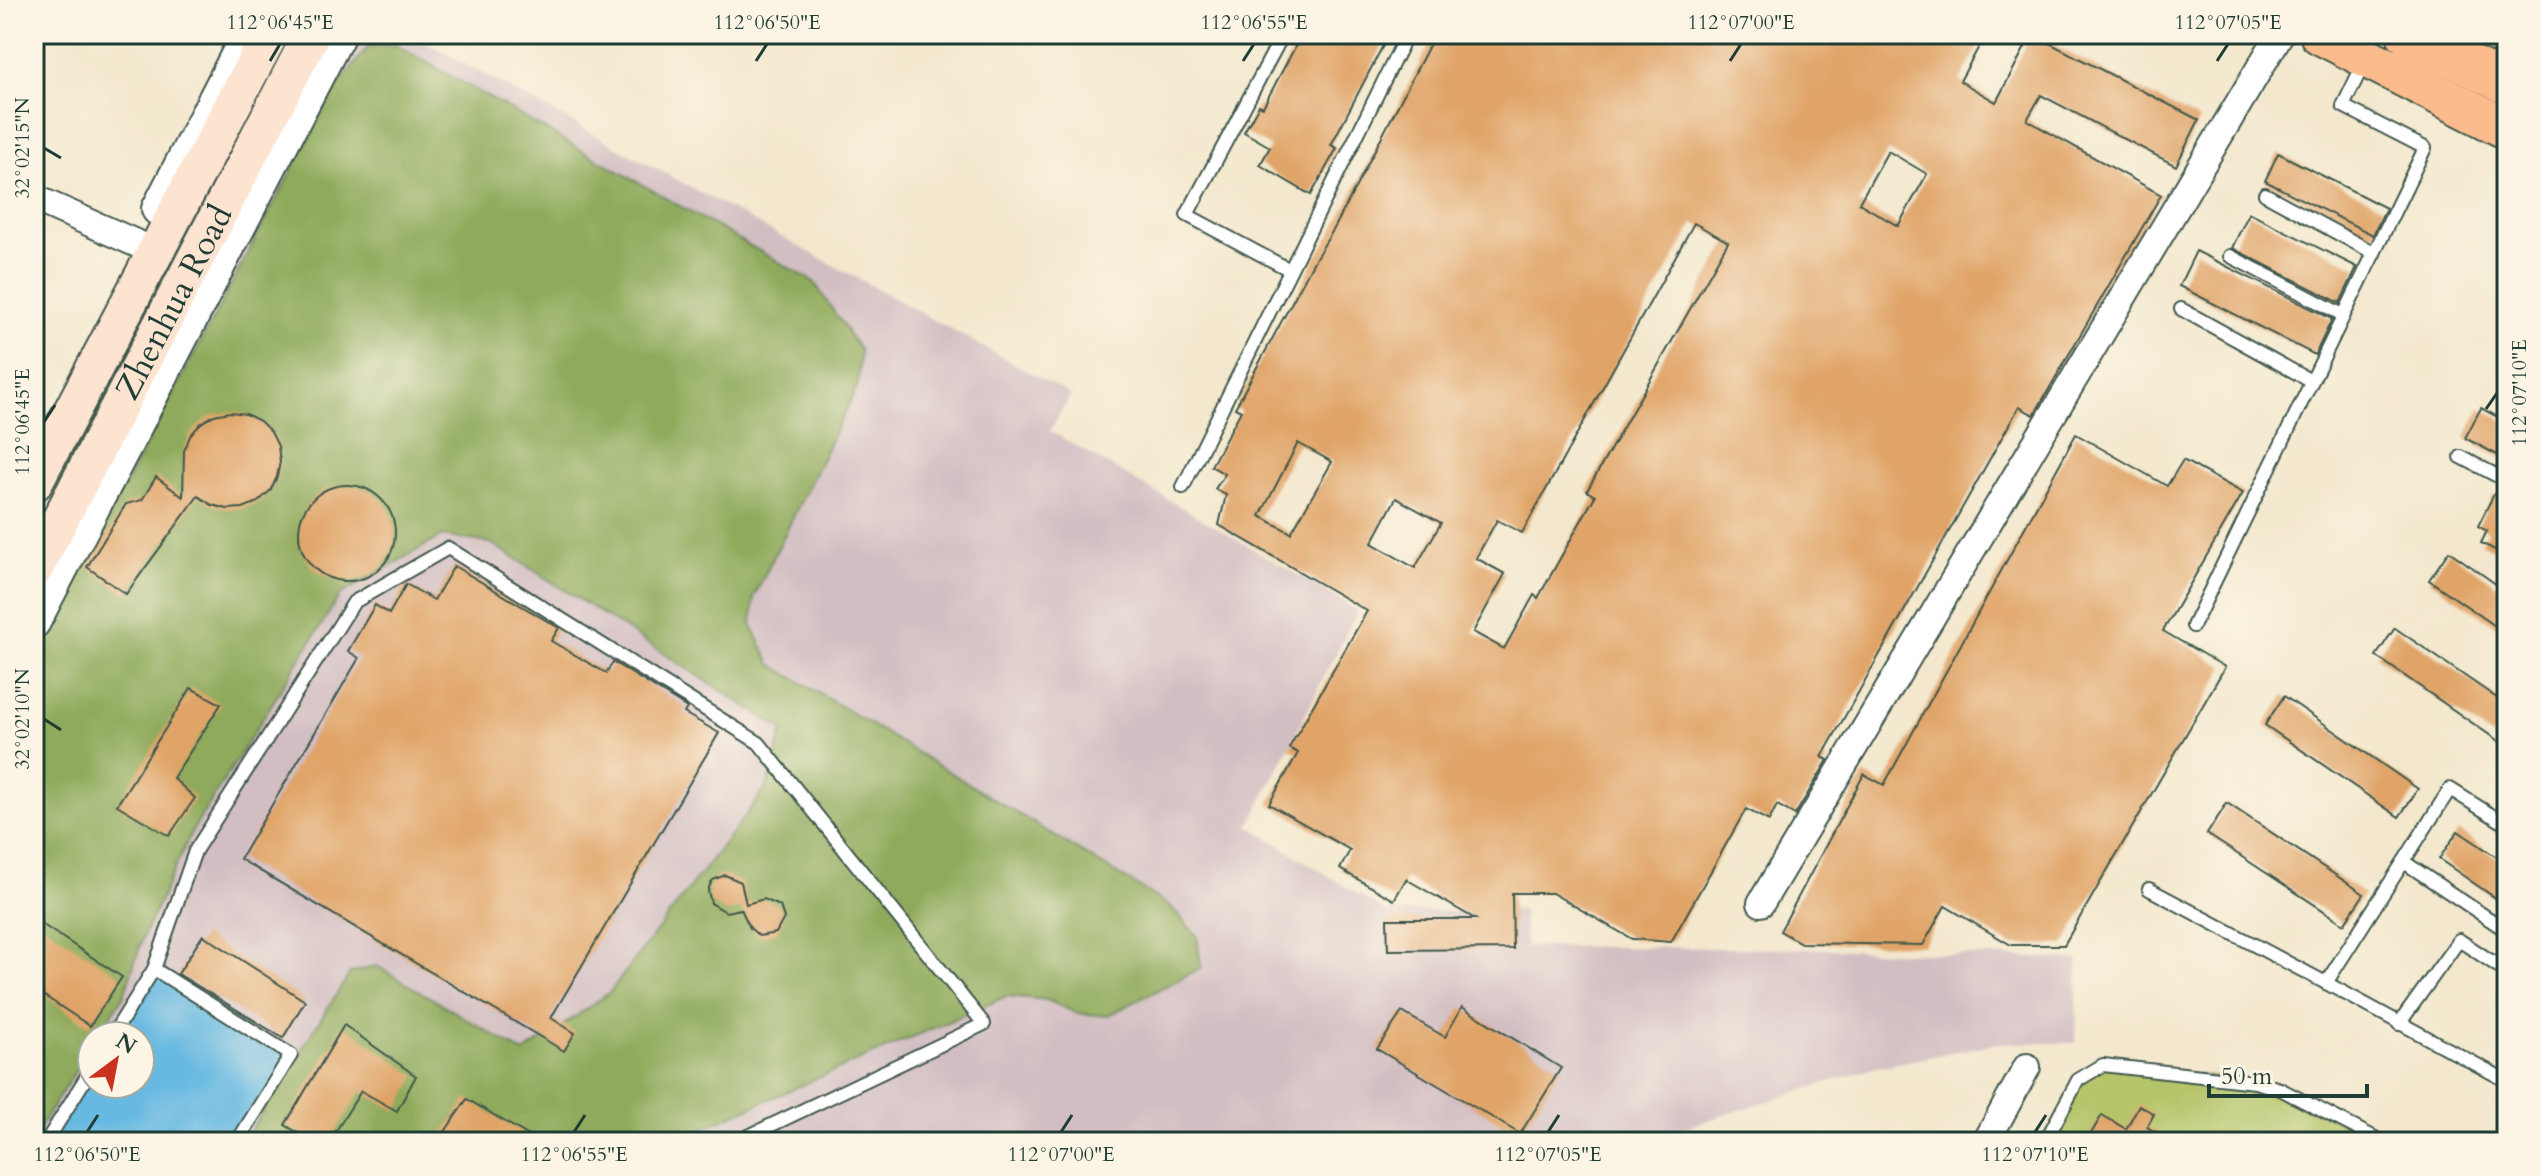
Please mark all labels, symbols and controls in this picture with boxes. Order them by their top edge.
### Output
text: 112°06'45"E [227,9,333,36]
text: 112°06'50"E [714,9,820,36]
text: 112°06'55"E [1201,9,1307,36]
text: 112°07'00"E [1688,9,1794,36]
text: 112°07'05"E [2175,9,2281,36]
text: 32°02'15"N [9,97,36,199]
street label: Zhenhua Road [104,197,244,408]
text: 112°07'10"E [2506,340,2533,446]
text: 112°06'45"E [9,369,36,475]
text: 32°02'10"N [9,668,36,770]
north arrow [76,1020,156,1100]
text: N [110,1026,142,1062]
scale bar [2209,1048,2367,1098]
text: 50 m [2221,1060,2273,1093]
text: 112°06'50"E [34,1141,140,1168]
text: 112°06'55"E [521,1141,627,1168]
text: 112°07'00"E [1008,1141,1114,1168]
text: 112°07'05"E [1495,1141,1601,1168]
text: 112°07'10"E [1982,1141,2088,1168]

